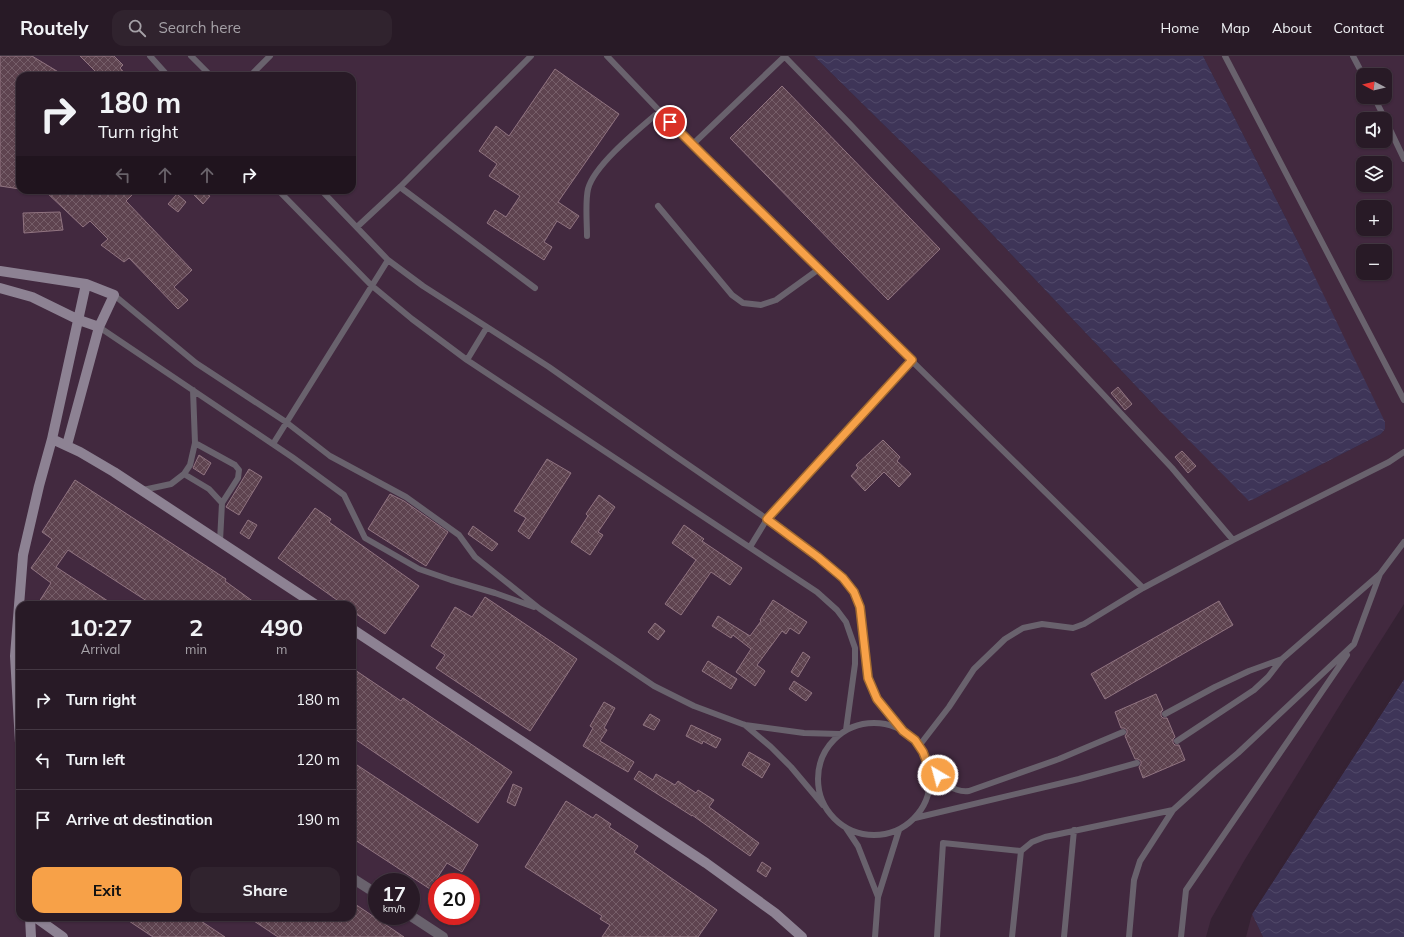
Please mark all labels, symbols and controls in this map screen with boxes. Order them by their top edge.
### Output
search box [112,10,392,46]
text: Routely [20,16,88,40]
icon: search [126,17,148,39]
text: Search here [158,18,241,37]
text: Home [1160,19,1199,37]
text: Map [1221,19,1250,37]
text: About [1272,19,1312,37]
text: Contact [1334,19,1384,37]
north arrow [1356,68,1392,104]
map controls [1356,68,1392,280]
text: 180 m [98,85,181,120]
icon: right [32,88,84,140]
pin [653,105,687,139]
icon: arrive [659,111,681,133]
button: sound [1356,112,1392,148]
text: Turn right [98,120,178,143]
button: layers [1356,156,1392,192]
icon: left [112,164,134,186]
icon: ahead [154,164,176,186]
icon: ahead [196,164,218,186]
icon: right [238,164,260,186]
button: + [1356,200,1392,236]
button: − [1356,244,1392,280]
text: 10:27 [69,612,132,642]
text: 2 [189,612,203,642]
text: 490 [260,612,303,642]
text: Arrival [81,641,120,657]
text: min [185,641,207,657]
text: m [276,641,287,657]
icon: right [32,689,54,711]
text: Turn right [66,690,136,709]
text: 180 m [296,690,340,709]
icon: left [32,749,54,771]
text: Turn left [66,750,125,769]
text: 120 m [296,750,340,769]
position arrow [917,754,959,796]
icon: arrive [32,809,54,831]
text: Arrive at destination [66,810,213,829]
text: 190 m [296,810,340,829]
button: Exit [32,867,182,913]
button: Share [190,867,340,913]
speed limit sign: 20 [428,873,480,925]
text: 17 [382,881,406,906]
text: km/h [383,902,405,915]

